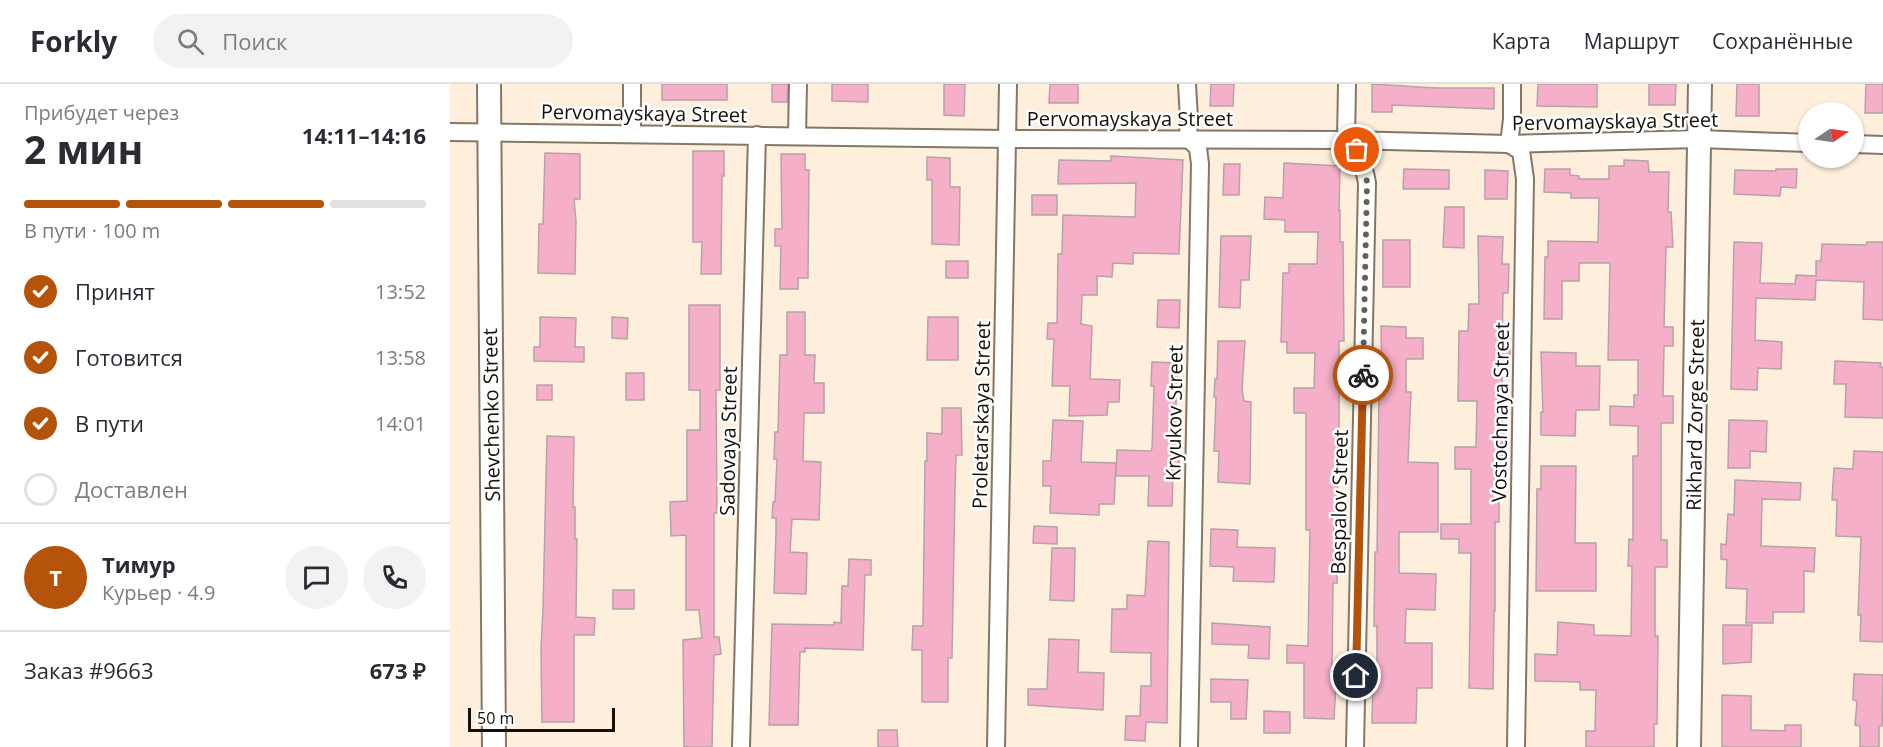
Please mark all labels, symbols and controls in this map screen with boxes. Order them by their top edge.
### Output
search box [153,14,573,68]
text: Forkly [30,22,117,60]
icon: search [174,25,207,58]
text: Поиск [222,26,287,56]
text: Карта [1492,27,1551,55]
text: Маршрут [1584,27,1679,55]
text: Сохранённые [1712,27,1853,55]
street label: Pervomayskaya Street [541,98,747,128]
text: Прибудет через [24,99,179,126]
north arrow [1798,102,1864,168]
map controls [1798,102,1864,168]
street label: Pervomayskaya Street [1027,105,1233,132]
street label: Pervomayskaya Street [1512,106,1718,136]
text: 14:11–14:16 [302,120,426,150]
text: 2 мин [24,122,143,175]
pin [1331,124,1382,175]
icon: bag [1340,133,1373,166]
text: В пути · 100 m [24,217,160,244]
icon: check [24,275,57,308]
text: Принят [75,276,155,306]
text: 13:52 [375,278,426,305]
street label: Rikhard Zorge Street [1680,319,1710,511]
street label: Proletarskaya Street [966,321,996,509]
street label: Vostochnaya Street [1485,322,1515,502]
street label: Shevchenko Street [476,328,506,502]
icon: check [24,341,57,374]
text: Готовится [75,342,183,372]
text: 13:58 [375,344,426,371]
street label: Kryukov Street [1159,345,1189,481]
courier [1333,345,1393,405]
icon: bike [1347,359,1380,392]
street label: Sadovaya Street [713,366,743,516]
icon: check [24,407,57,440]
text: В пути [75,408,144,438]
text: 14:01 [375,410,426,437]
street label: Bespalov Street [1324,429,1354,575]
text: Доставлен [75,474,188,504]
button: chat [285,546,348,609]
button: phone [363,546,426,609]
text: Тимур [102,549,176,579]
text: Т [49,562,62,592]
text: Курьер · 4.9 [102,579,216,606]
pin [1330,650,1381,701]
text: Заказ #9663 [24,655,154,685]
text: 673 ₽ [370,655,426,685]
icon: home [1339,659,1372,692]
scale bar [468,705,615,732]
text: 50 m [477,707,514,729]

